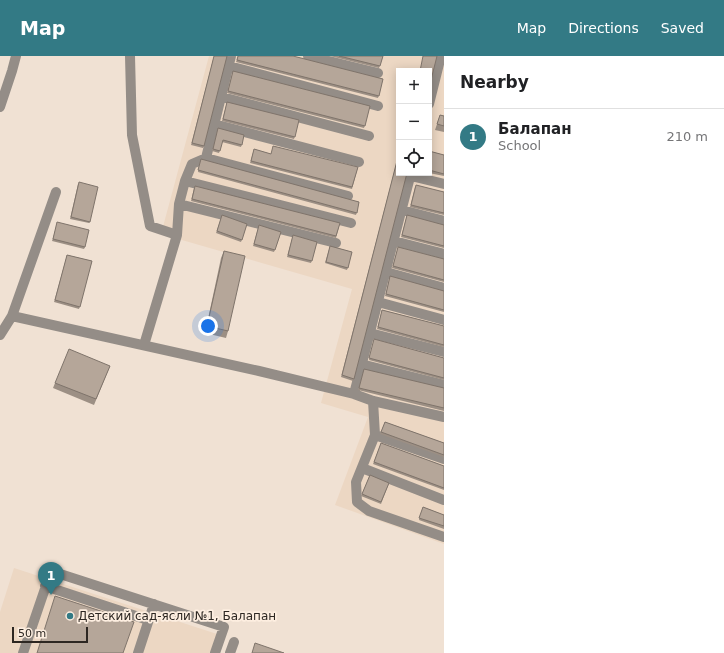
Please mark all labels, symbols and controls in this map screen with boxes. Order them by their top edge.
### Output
text: Map [20,17,65,39]
text: Map [517,20,546,36]
text: Directions [568,20,639,36]
text: Saved [661,20,704,36]
map controls [396,68,432,176]
button: + [396,68,432,104]
text: Nearby [460,72,529,92]
button: − [396,104,432,140]
text: Балапан [498,120,572,138]
text: 1 [468,129,478,144]
text: 210 m [666,129,708,144]
text: School [498,138,541,153]
button: locate [396,140,432,176]
your location [198,316,218,336]
pin: 1 [38,562,64,595]
place label: Детский сад-ясли №1, Балапан [78,609,276,623]
marker: Детский сад-ясли №1, Балапан [65,611,75,621]
scale bar [12,625,88,644]
text: 50 m [18,627,46,640]

